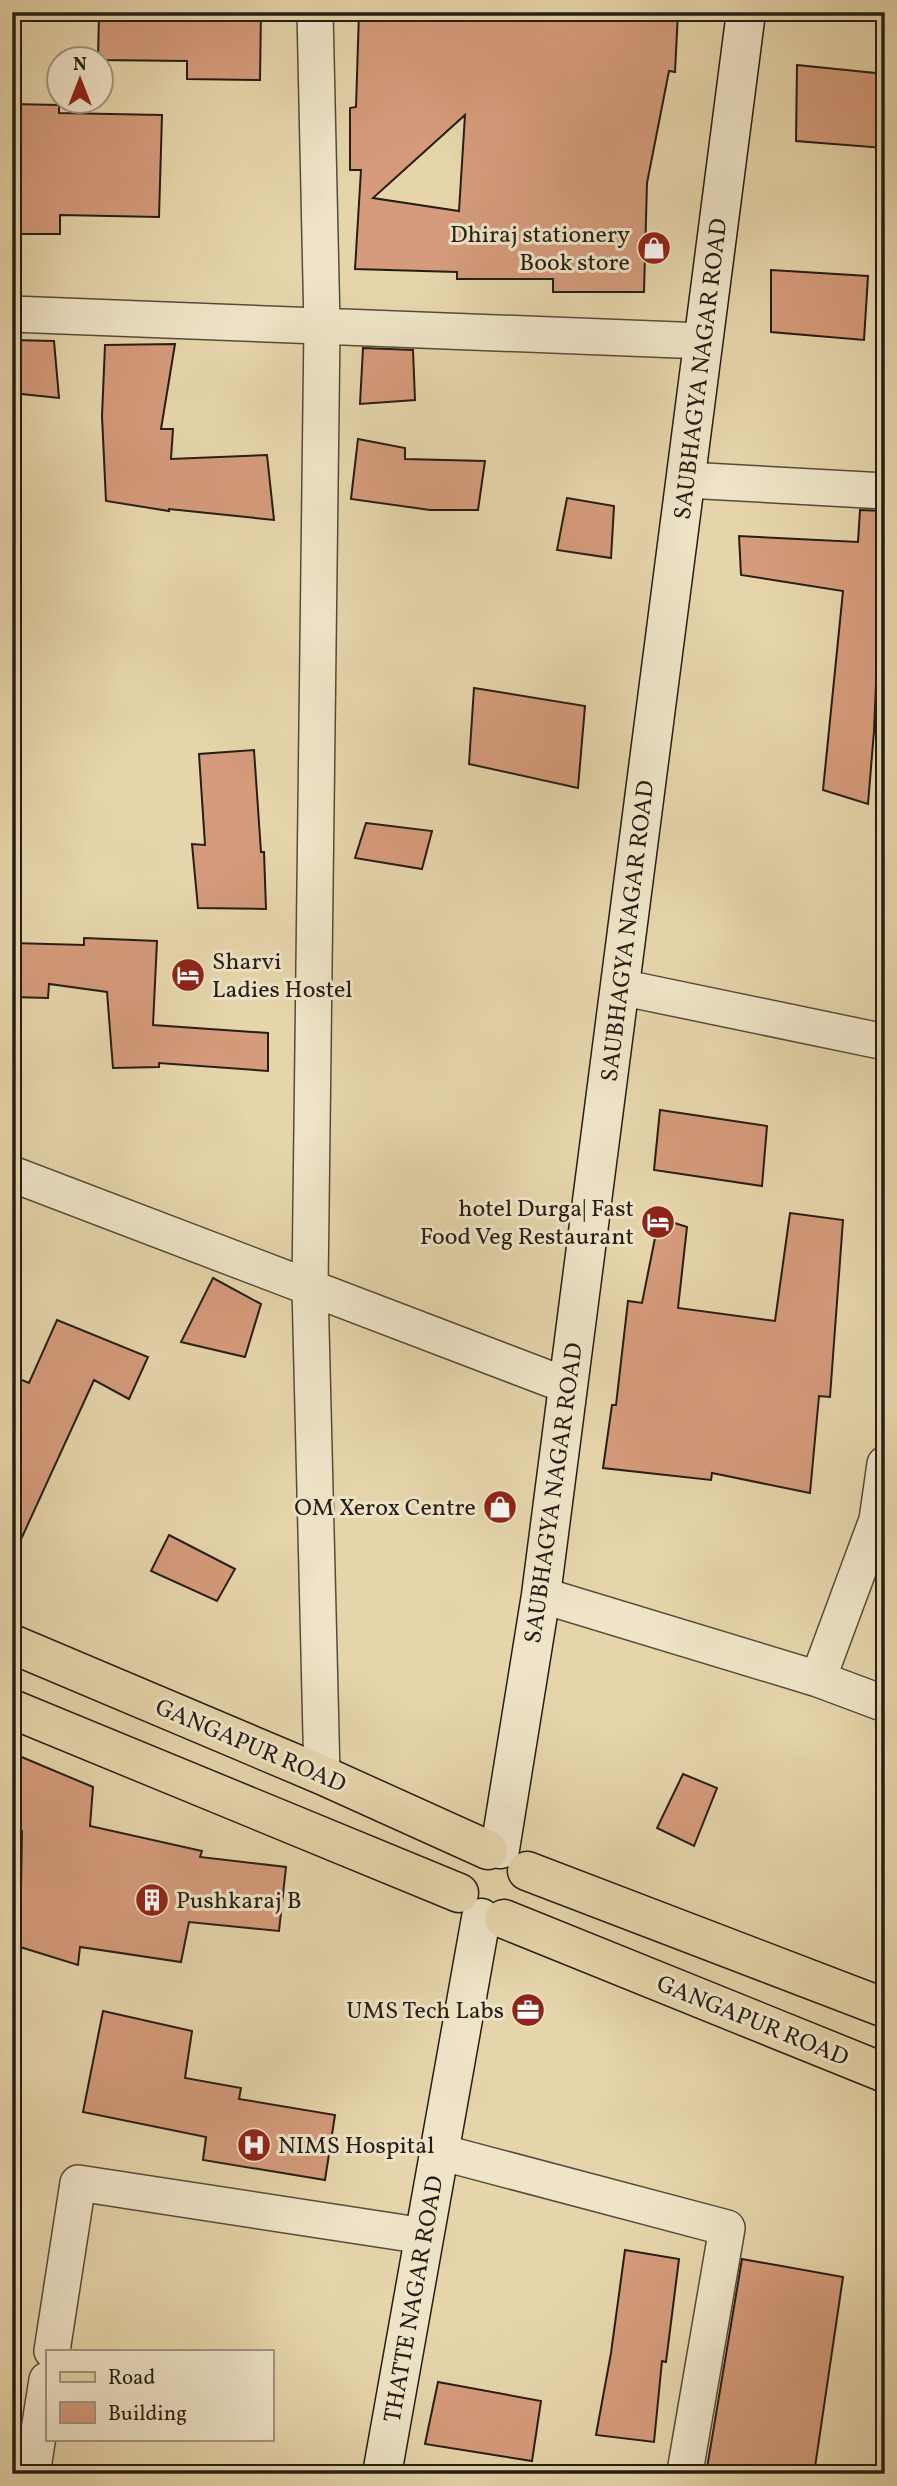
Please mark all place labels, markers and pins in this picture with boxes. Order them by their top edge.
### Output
place label: Dhiraj stationery Book store [450,219,630,281]
shop icon: Dhiraj stationery Book store [635,229,673,267]
place label: Sharvi Ladies Hostel [212,946,352,1008]
hotel icon: Sharvi Ladies Hostel [169,956,207,994]
place label: hotel Durga| Fast Food Veg Restaurant [420,1193,634,1255]
hotel icon: hotel Durga| Fast Food Veg Restaurant [639,1203,677,1241]
shop icon: OM Xerox Centre [481,1488,519,1526]
place label: OM Xerox Centre [294,1492,476,1526]
building icon: Pushkaraj B [133,1881,171,1919]
place label: Pushkaraj B [176,1885,302,1919]
office icon: UMS Tech Labs [509,1991,547,2029]
place label: UMS Tech Labs [346,1995,504,2029]
hospital icon: NIMS Hospital [235,2126,273,2164]
place label: NIMS Hospital [278,2130,434,2164]

